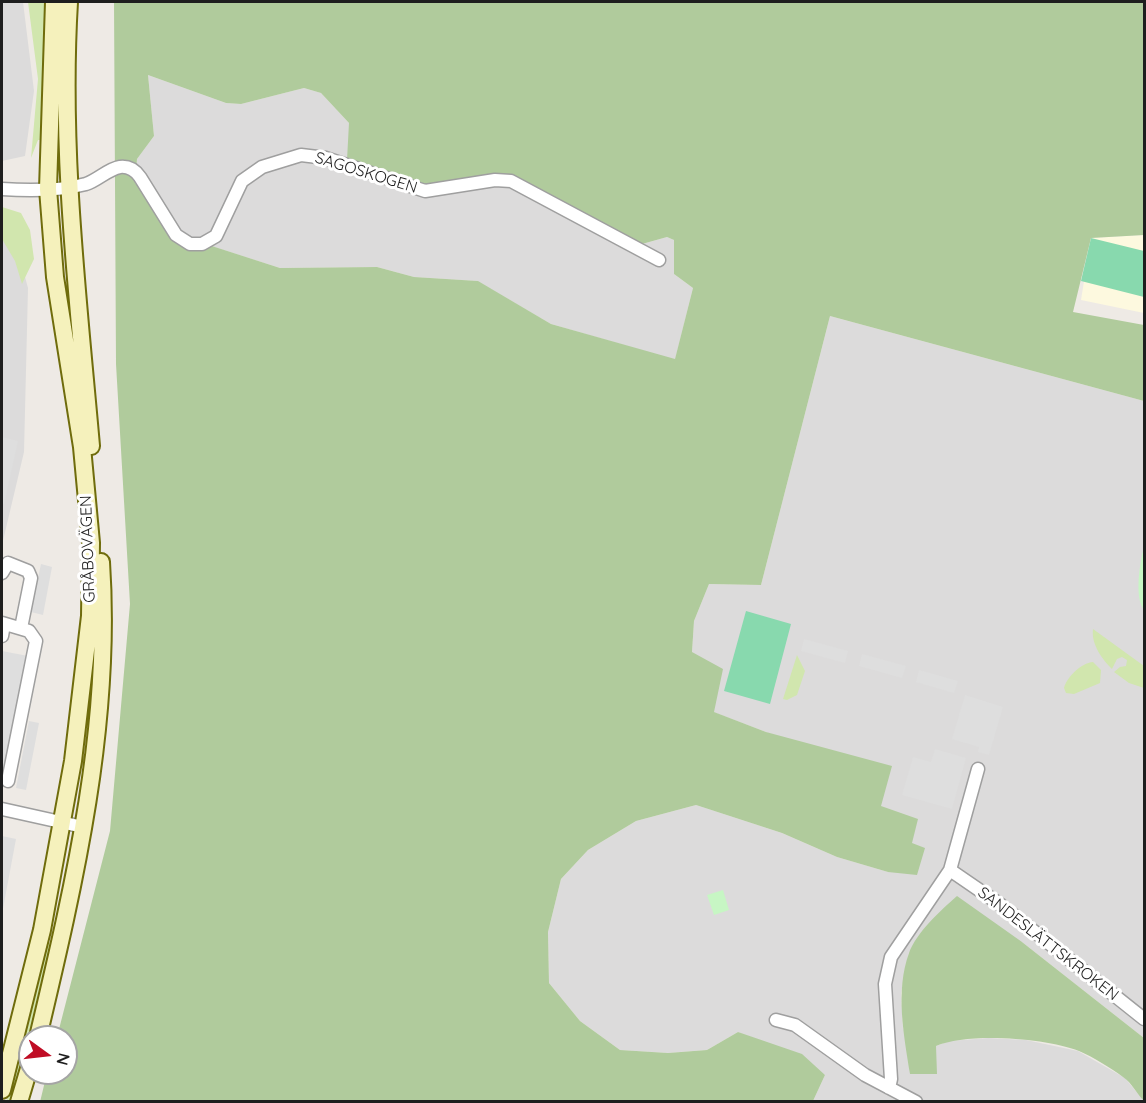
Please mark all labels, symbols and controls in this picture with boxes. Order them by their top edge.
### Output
street label: SAGOSKOGEN [312,148,420,198]
street label: GRÅBOVÄGEN [77,495,99,603]
street label: SANDESLÄTTSKROKEN [974,883,1122,1005]
north arrow [18,1025,78,1085]
text: N [52,1051,75,1067]

